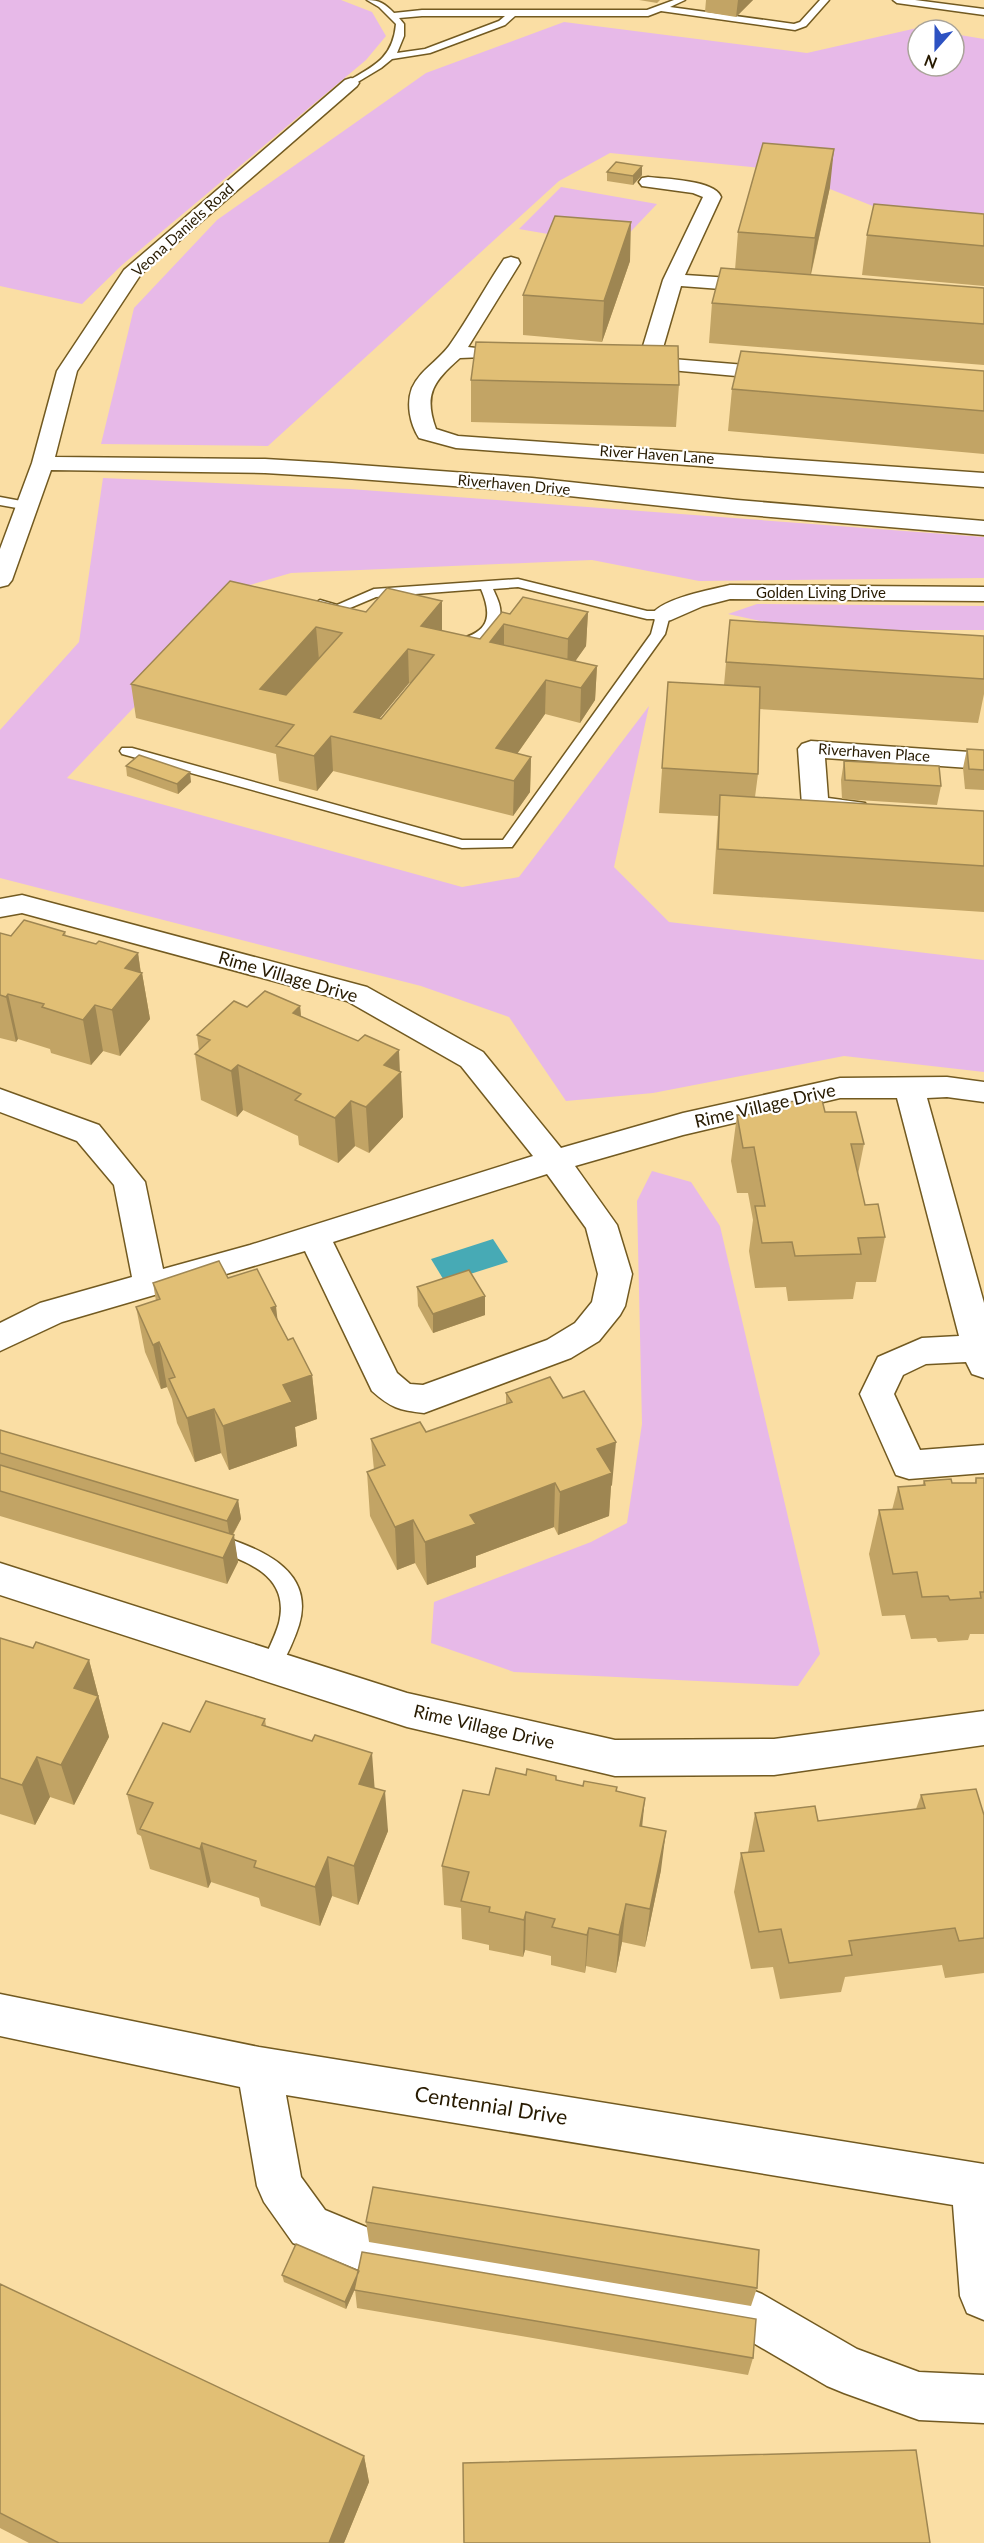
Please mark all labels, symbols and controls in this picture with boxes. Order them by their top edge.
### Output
north arrow [906,18,966,78]
text: N [921,51,940,74]
street label: Veona Daniels Road [128,179,237,280]
street label: River Haven Lane [599,441,715,467]
street label: Riverhaven Drive [457,470,571,498]
street label: Golden Living Drive [756,583,886,601]
street label: Riverhaven Place [818,739,931,765]
street label: Rime Village Drive [216,946,360,1006]
street label: Rime Village Drive [692,1078,837,1132]
street label: Rime Village Drive [412,1699,557,1753]
street label: Centennial Drive [413,2080,569,2129]

